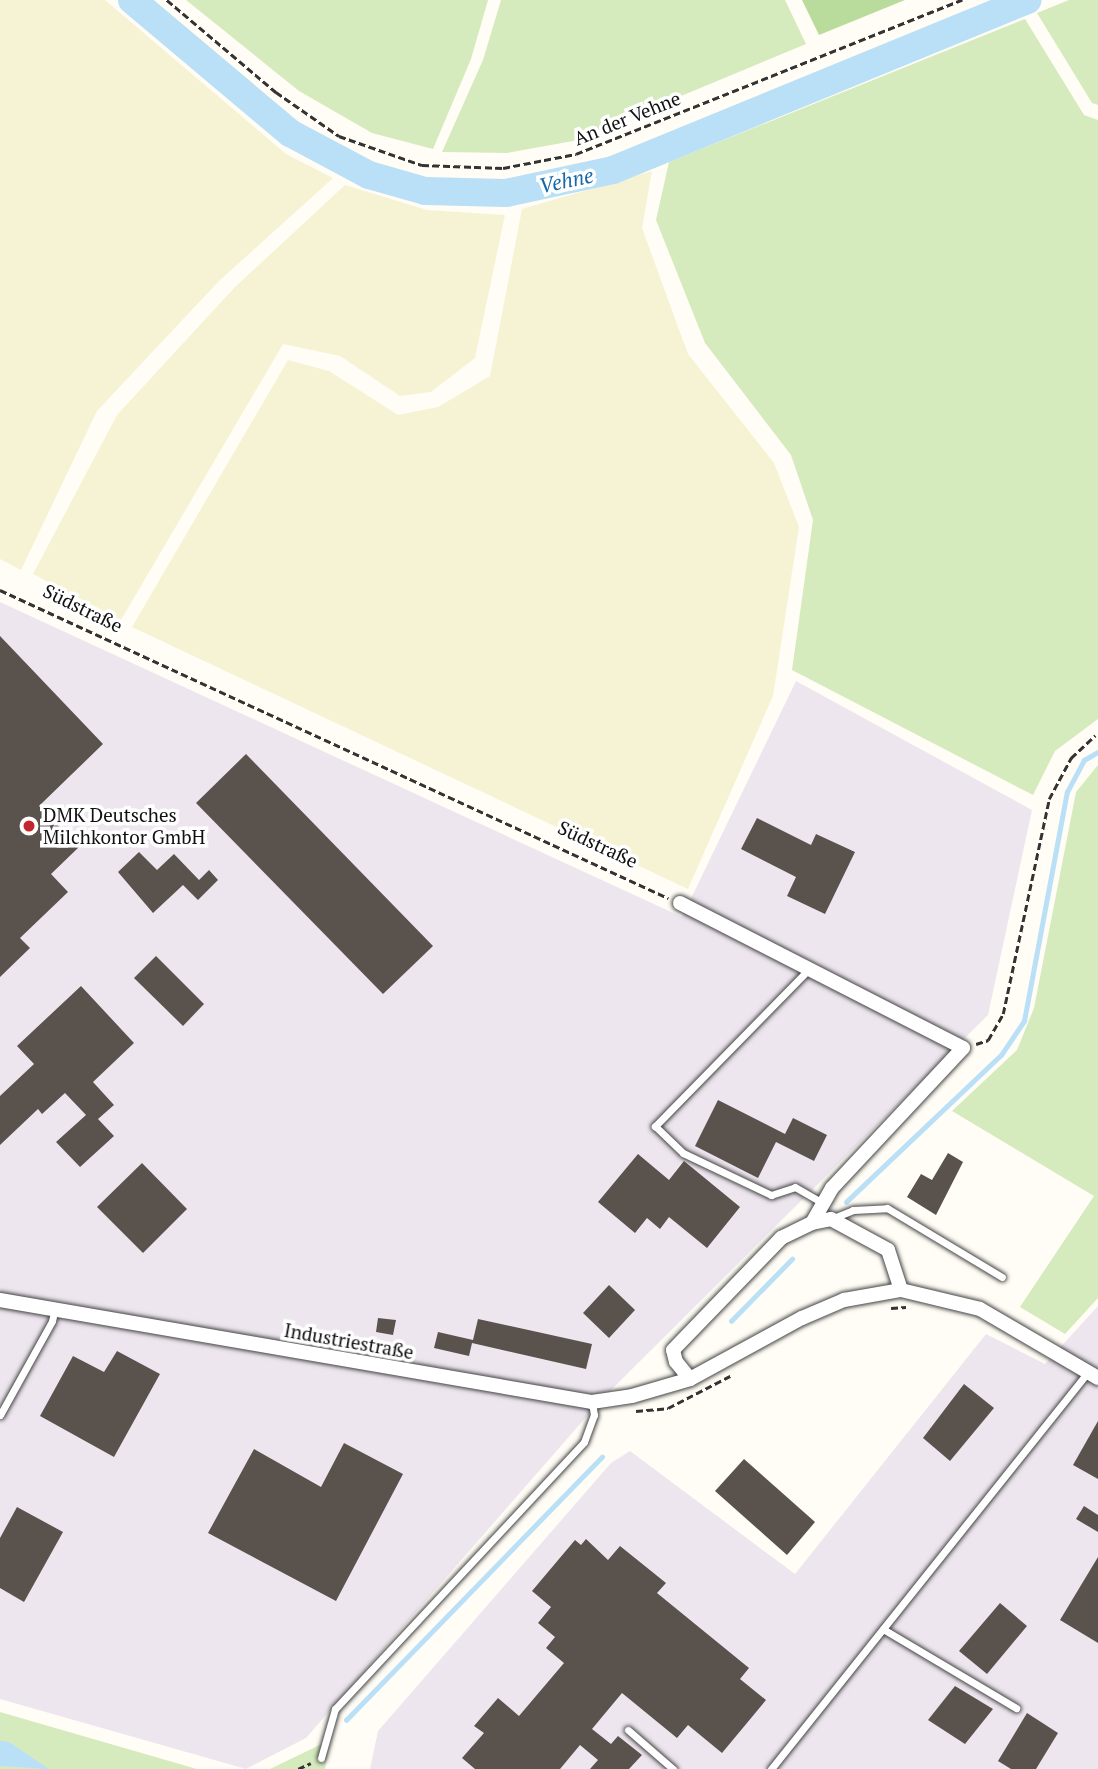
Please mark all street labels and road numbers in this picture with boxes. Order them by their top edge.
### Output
street label: An der Vehne [570,86,684,150]
street label: Südstraße [40,579,126,637]
street label: Südstraße [554,816,642,872]
street label: Industriestraße [282,1318,416,1364]

